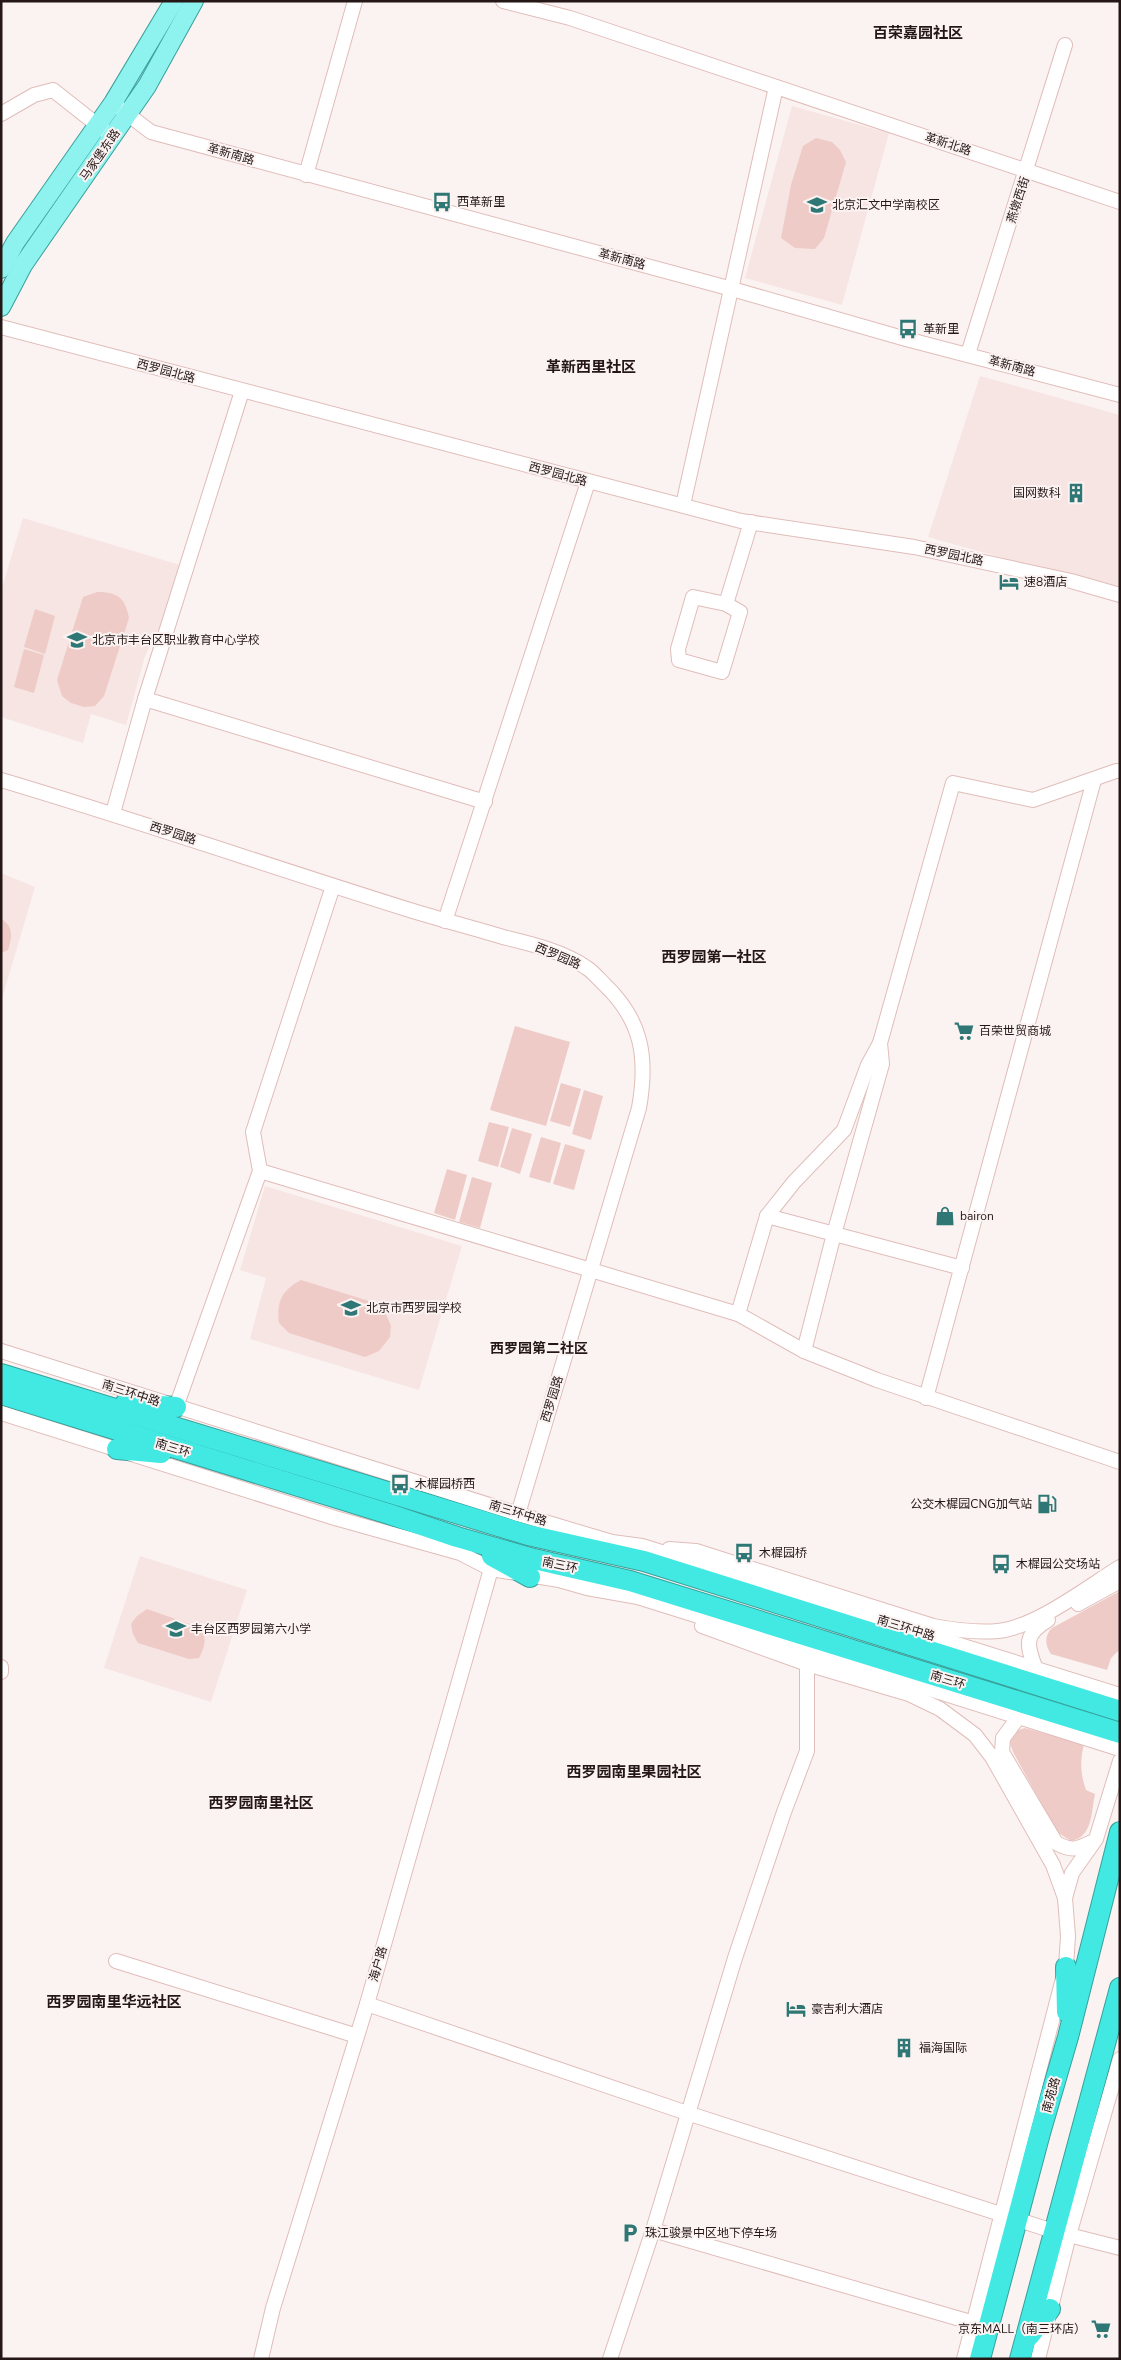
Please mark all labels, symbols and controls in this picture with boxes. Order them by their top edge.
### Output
district label: 百荣嘉园社区 [873,23,963,43]
street label: 马家堡东路 [76,126,124,184]
street label: 革新北路 [923,129,973,159]
street label: 革新南路 [206,140,256,168]
street label: 燕墩西街 [1003,175,1033,225]
bus stop icon: 西革新里 [431,191,453,213]
place label: 西革新里 [457,194,505,210]
school or university icon: 北京汇文中学南校区 [806,194,828,216]
place label: 北京汇文中学南校区 [832,197,940,213]
street label: 革新南路 [597,245,647,273]
bus stop icon: 革新里 [897,318,919,340]
place label: 革新里 [923,321,959,337]
street label: 革新南路 [987,352,1037,380]
street label: 西罗园北路 [135,356,197,386]
district label: 革新西里社区 [546,357,636,377]
street label: 西罗园北路 [527,459,589,489]
building icon: 国网数科 [1065,482,1087,504]
place label: 国网数科 [1013,485,1061,501]
street label: 西罗园北路 [923,541,985,569]
hotel icon: 速8酒店 [998,571,1020,593]
place label: 速8酒店 [1024,574,1067,590]
school or university icon: 北京市丰台区职业教育中心学校 [66,629,88,651]
place label: 北京市丰台区职业教育中心学校 [92,632,260,648]
street label: 西罗园路 [148,818,198,848]
street label: 西罗园路 [533,939,583,973]
district label: 西罗园第一社区 [661,947,767,967]
supermarket icon: 百荣世贸商城 [953,1020,975,1042]
place label: 百荣世贸商城 [979,1023,1051,1039]
shop icon: bairon [934,1205,956,1227]
place label: bairon [960,1208,994,1224]
school or university icon: 北京市西罗园学校 [340,1297,362,1319]
place label: 北京市西罗园学校 [366,1300,462,1316]
district label: 西罗园第二社区 [490,1339,588,1358]
street label: 西罗园路 [537,1374,567,1424]
street label: 南三环中路 [100,1376,162,1410]
street label: 南三环 [153,1435,193,1461]
bus stop icon: 木樨园桥西 [389,1473,411,1495]
place label: 木樨园桥西 [415,1476,475,1492]
fuel station icon: 公交木樨园CNG加气站 [1036,1493,1058,1515]
place label: 公交木樨园CNG加气站 [910,1496,1032,1512]
street label: 南三环中路 [487,1497,549,1529]
bus stop icon: 木樨园桥 [733,1542,755,1564]
place label: 木樨园桥 [759,1545,807,1561]
street label: 南三环 [541,1553,579,1577]
bus stop icon: 木樨园公交场站 [990,1553,1012,1575]
place label: 木樨园公交场站 [1016,1556,1100,1572]
street label: 南三环中路 [875,1612,937,1644]
school or university icon: 丰台区西罗园第六小学 [165,1618,187,1640]
place label: 丰台区西罗园第六小学 [191,1621,311,1637]
street label: 南三环 [928,1667,968,1693]
district label: 西罗园南里果园社区 [566,1762,702,1782]
district label: 西罗园南里社区 [208,1793,314,1813]
street label: 海户路 [365,1944,391,1984]
district label: 西罗园南里华远社区 [46,1992,182,2012]
hotel icon: 豪吉利大酒店 [785,1998,807,2020]
place label: 豪吉利大酒店 [811,2001,883,2017]
building icon: 福海国际 [893,2037,915,2059]
place label: 福海国际 [919,2040,967,2056]
street label: 南苑路 [1038,2075,1064,2115]
parking icon: 珠江骏景中区地下停车场 [619,2222,641,2244]
place label: 珠江骏景中区地下停车场 [645,2225,777,2241]
supermarket icon: 京东MALL（南三环店） [1090,2318,1112,2340]
place label: 京东MALL（南三环店） [958,2321,1086,2337]

